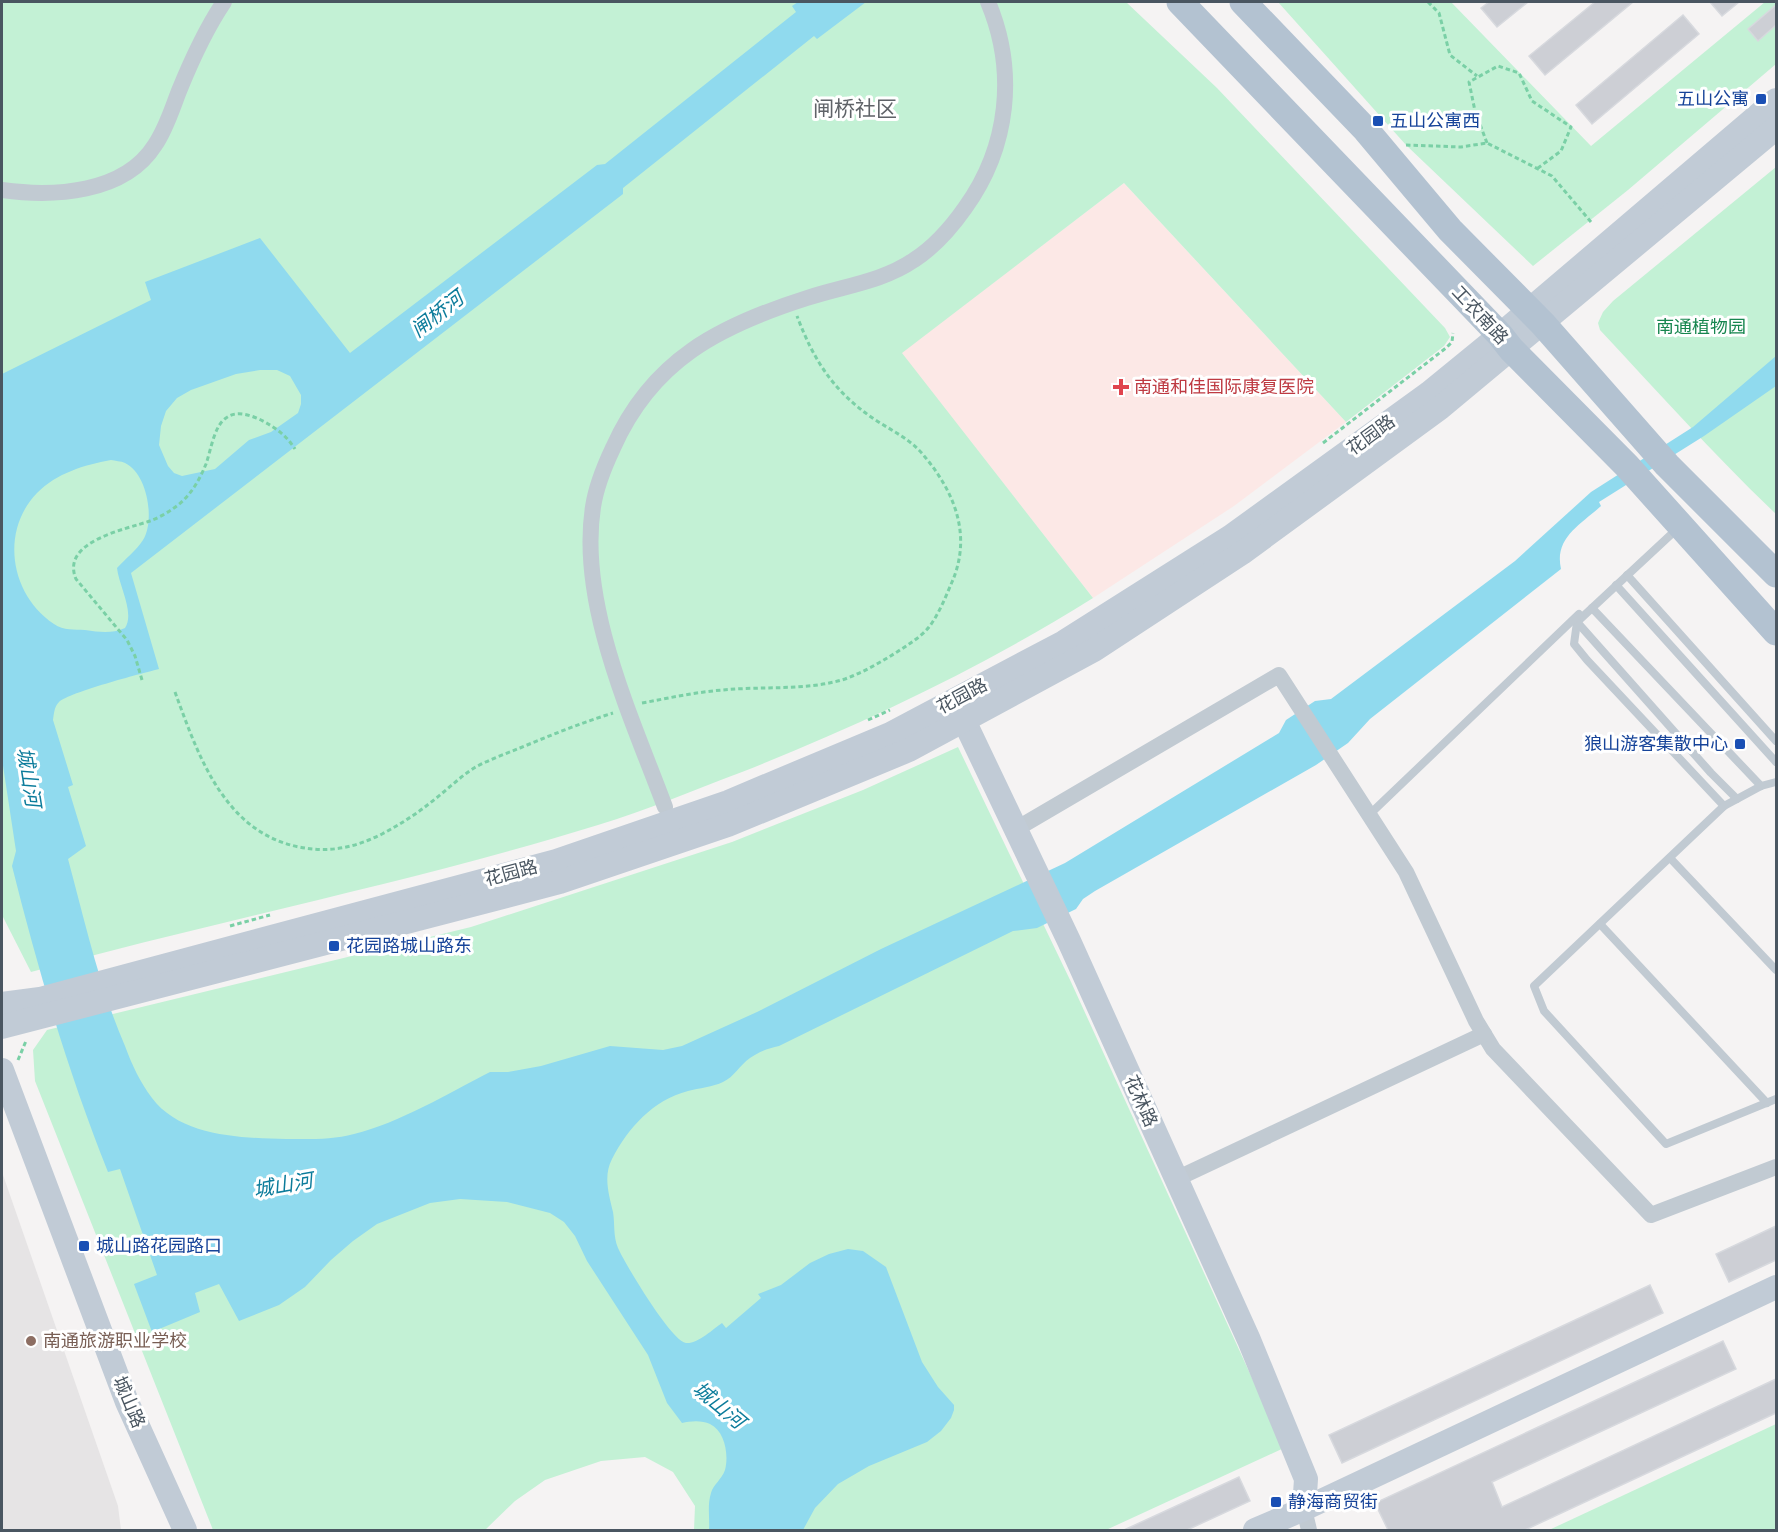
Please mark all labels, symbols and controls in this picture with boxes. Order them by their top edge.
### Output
place label: 五山公寓 [1677,87,1749,110]
marker: 五山公寓 [1754,92,1768,106]
district label: 闸桥社区 [813,95,897,121]
place label: 五山公寓西 [1390,109,1480,132]
marker: 五山公寓西 [1371,114,1385,128]
street label: 工农南路 [1447,280,1513,349]
water label: 闸桥河 [405,283,471,342]
park label: 南通植物园 [1656,315,1746,338]
place label: 南通和佳国际康复医院 [1134,375,1314,398]
marker: 南通和佳国际康复医院 [1112,378,1130,396]
street label: 花园路 [1342,409,1399,460]
street label: 花园路 [933,673,991,718]
place label: 狼山游客集散中心 [1584,732,1728,755]
marker: 狼山游客集散中心 [1733,737,1747,751]
water label: 城山河 [12,745,47,812]
street label: 花园路 [482,854,540,891]
place label: 花园路城山路东 [346,934,472,957]
marker: 花园路城山路东 [327,939,341,953]
street label: 花林路 [1120,1071,1163,1130]
water label: 城山河 [251,1166,319,1202]
place label: 城山路花园路口 [96,1234,222,1257]
marker: 城山路花园路口 [77,1239,91,1253]
place label: 南通旅游职业学校 [43,1329,187,1352]
marker: 南通旅游职业学校 [24,1334,38,1348]
street label: 城山路 [108,1372,151,1431]
water label: 城山河 [688,1376,753,1436]
place label: 静海商贸街 [1288,1490,1378,1513]
marker: 静海商贸街 [1269,1495,1283,1509]

